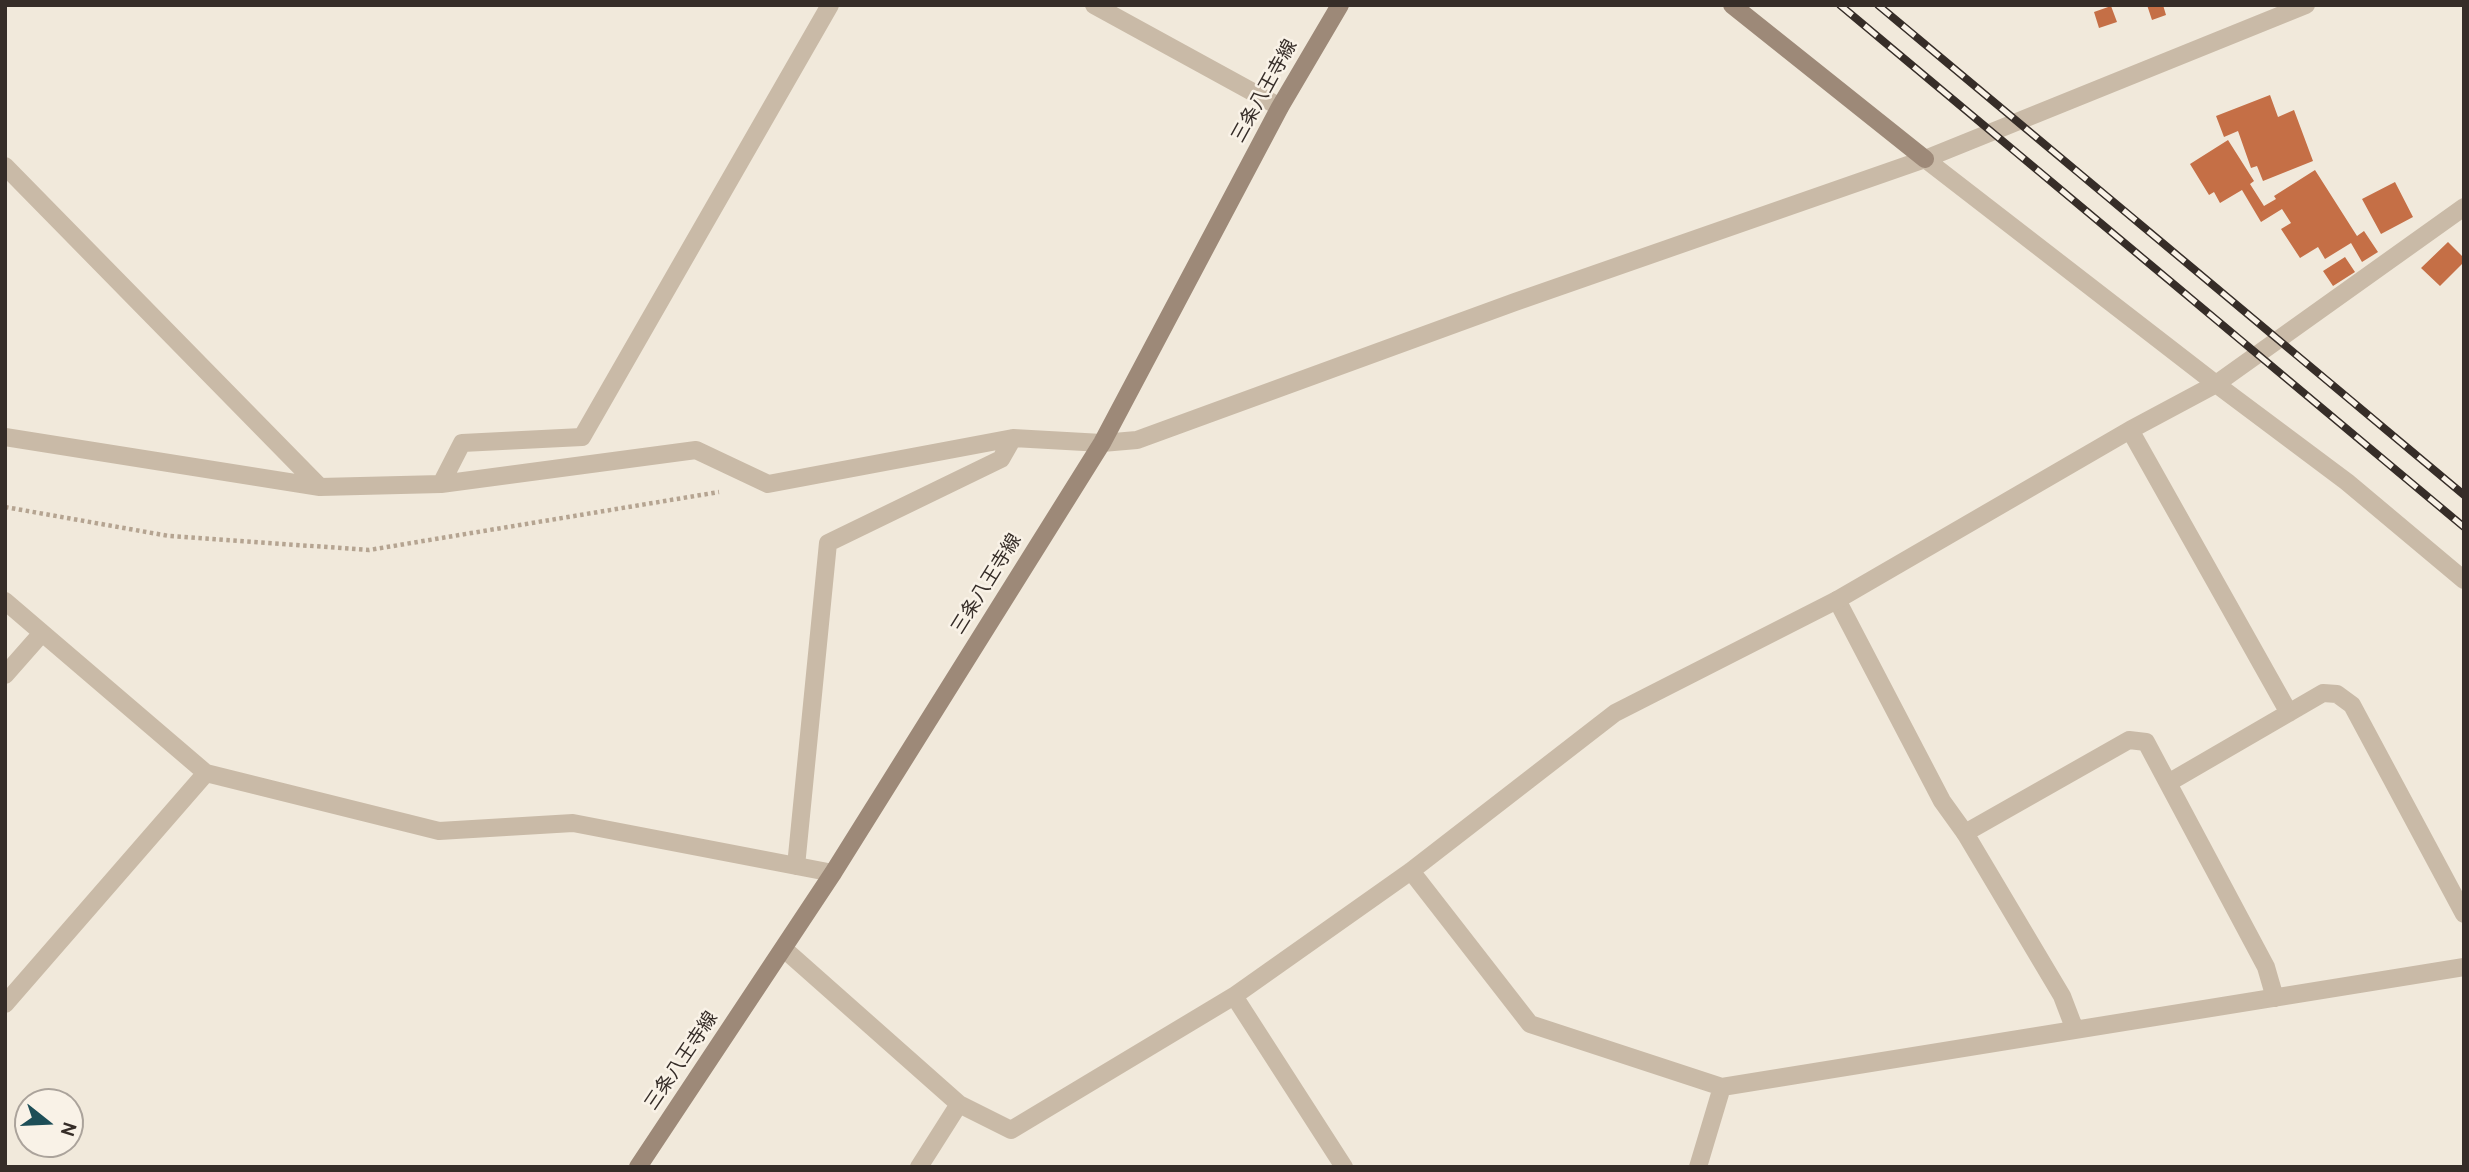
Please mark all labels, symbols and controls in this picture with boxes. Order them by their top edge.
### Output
street label: 三条八王寺線 [1228,37,1304,147]
street label: 三条八王寺線 [948,531,1028,639]
street label: 三条八王寺線 [642,1008,724,1116]
north arrow [14,1088,84,1158]
text: N [54,1119,81,1139]

